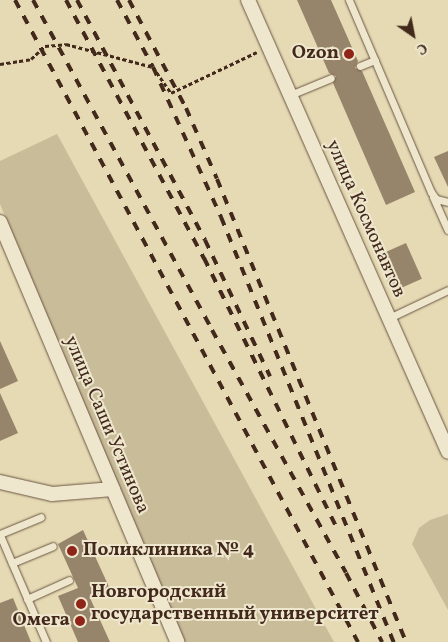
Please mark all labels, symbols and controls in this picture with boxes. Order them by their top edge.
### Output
north arrow [388,10,438,60]
text: С [412,38,430,58]
place label: Ozon [292,43,339,65]
marker: Ozon [343,48,355,60]
street label: улица Космонавтов [320,137,410,301]
street label: улица Саши Устинова [58,333,154,517]
place label: Поликлиника № 4 [83,540,254,562]
marker: Поликлиника № 4 [65,544,79,558]
place label: Новгородский государственный университет [91,582,379,626]
marker: Новгородский государственный университет [75,598,87,610]
place label: Омега [13,610,70,632]
marker: Омега [74,615,86,627]

